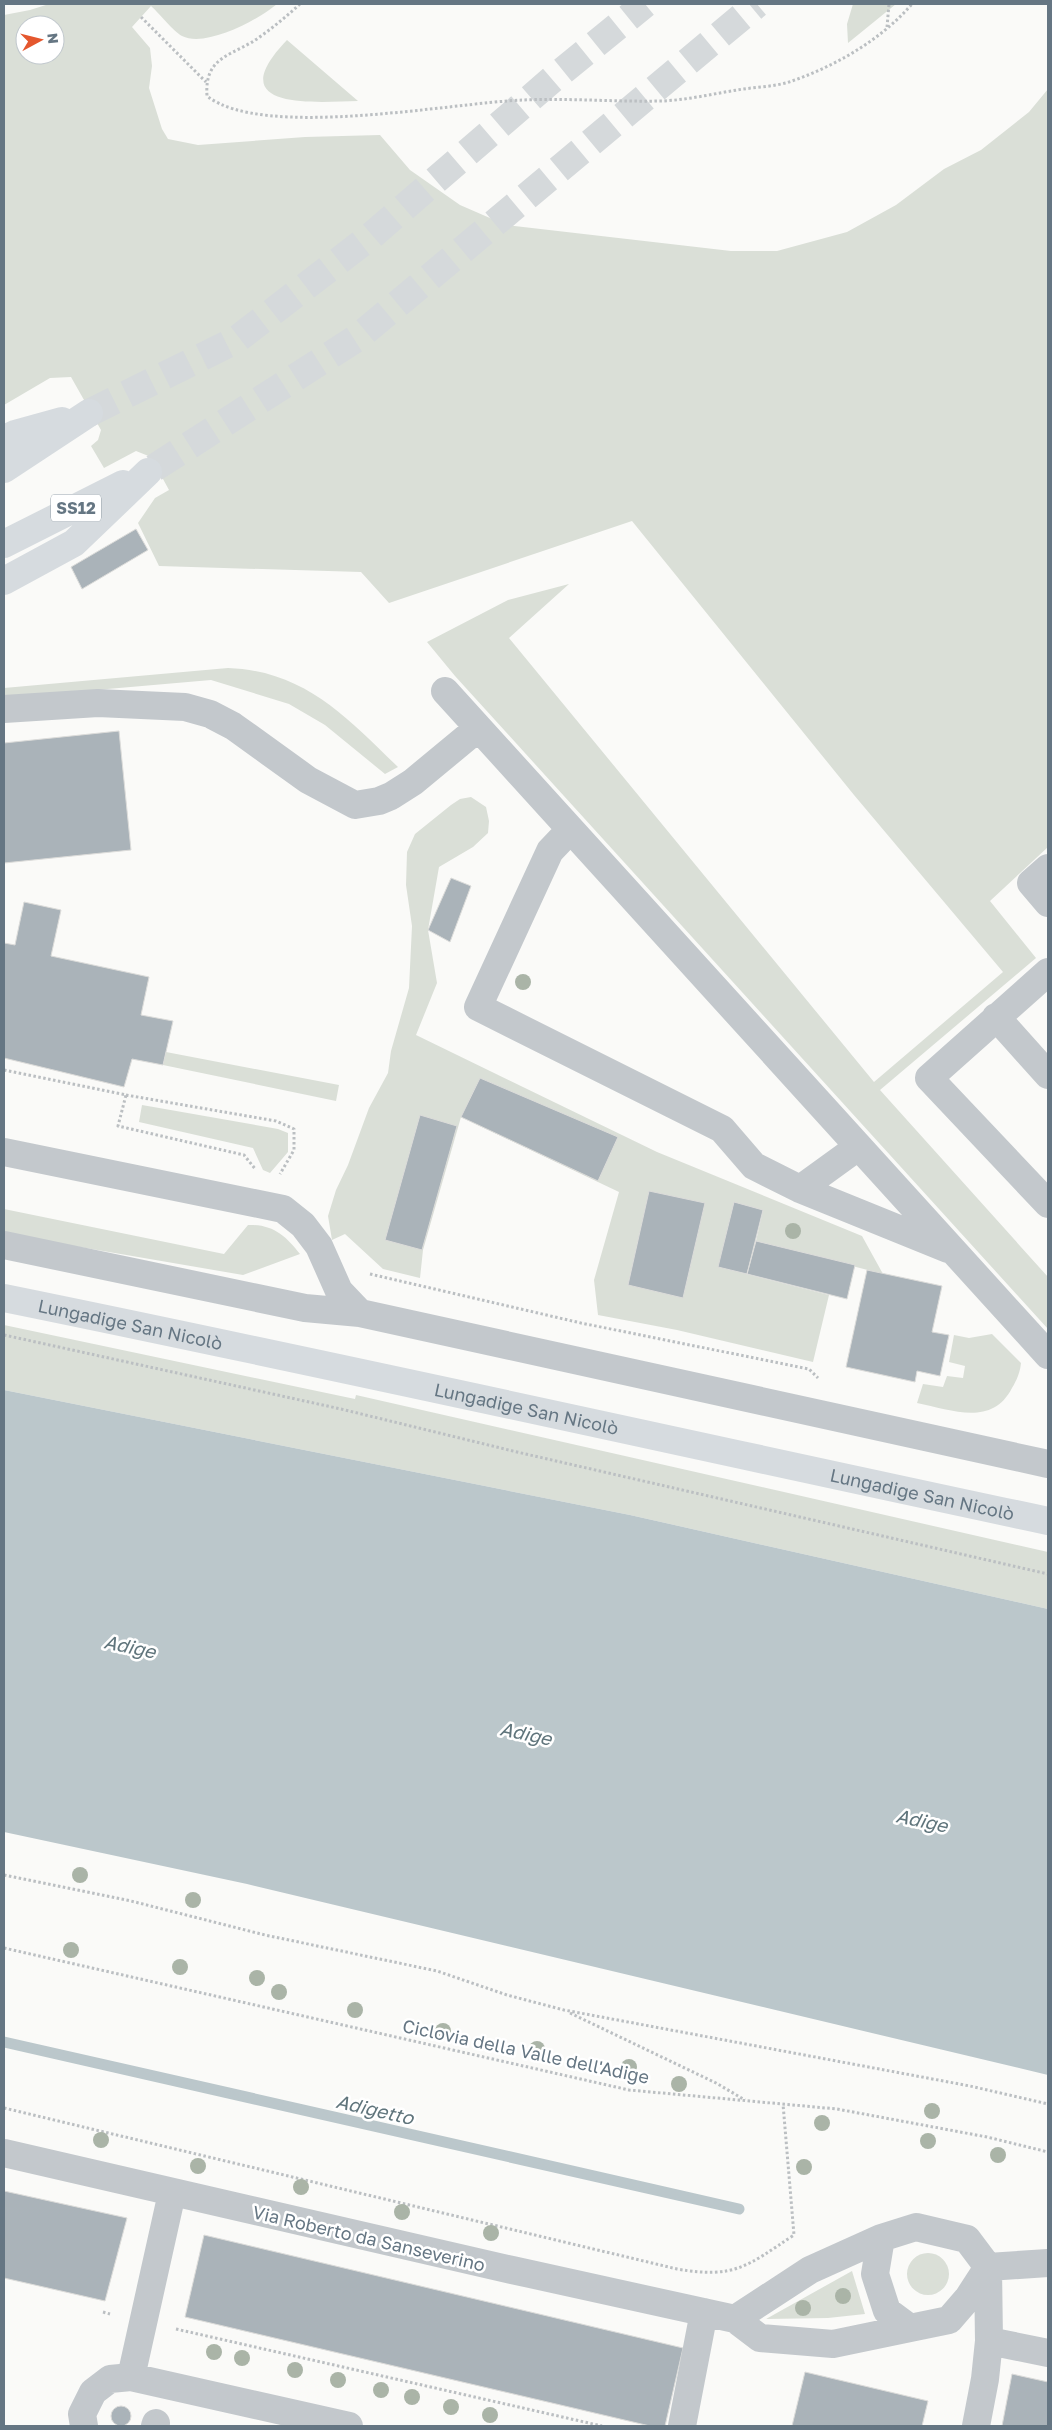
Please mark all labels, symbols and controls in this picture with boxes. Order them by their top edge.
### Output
north arrow [15,15,65,65]
text: N [44,32,62,45]
road number: SS12 [51,494,101,522]
street label: Lungadige San Nicolò [36,1294,225,1354]
street label: Lungadige San Nicolò [432,1378,621,1439]
street label: Lungadige San Nicolò [828,1464,1016,1525]
water label: Adige [102,1629,160,1663]
water label: Adige [498,1716,556,1750]
water label: Adige [894,1803,952,1837]
street label: Ciclovia della Valle dell'Adige [401,2014,651,2088]
water label: Adigetto [334,2089,417,2129]
street label: Via Roberto da Sanseverino [251,2201,487,2275]

